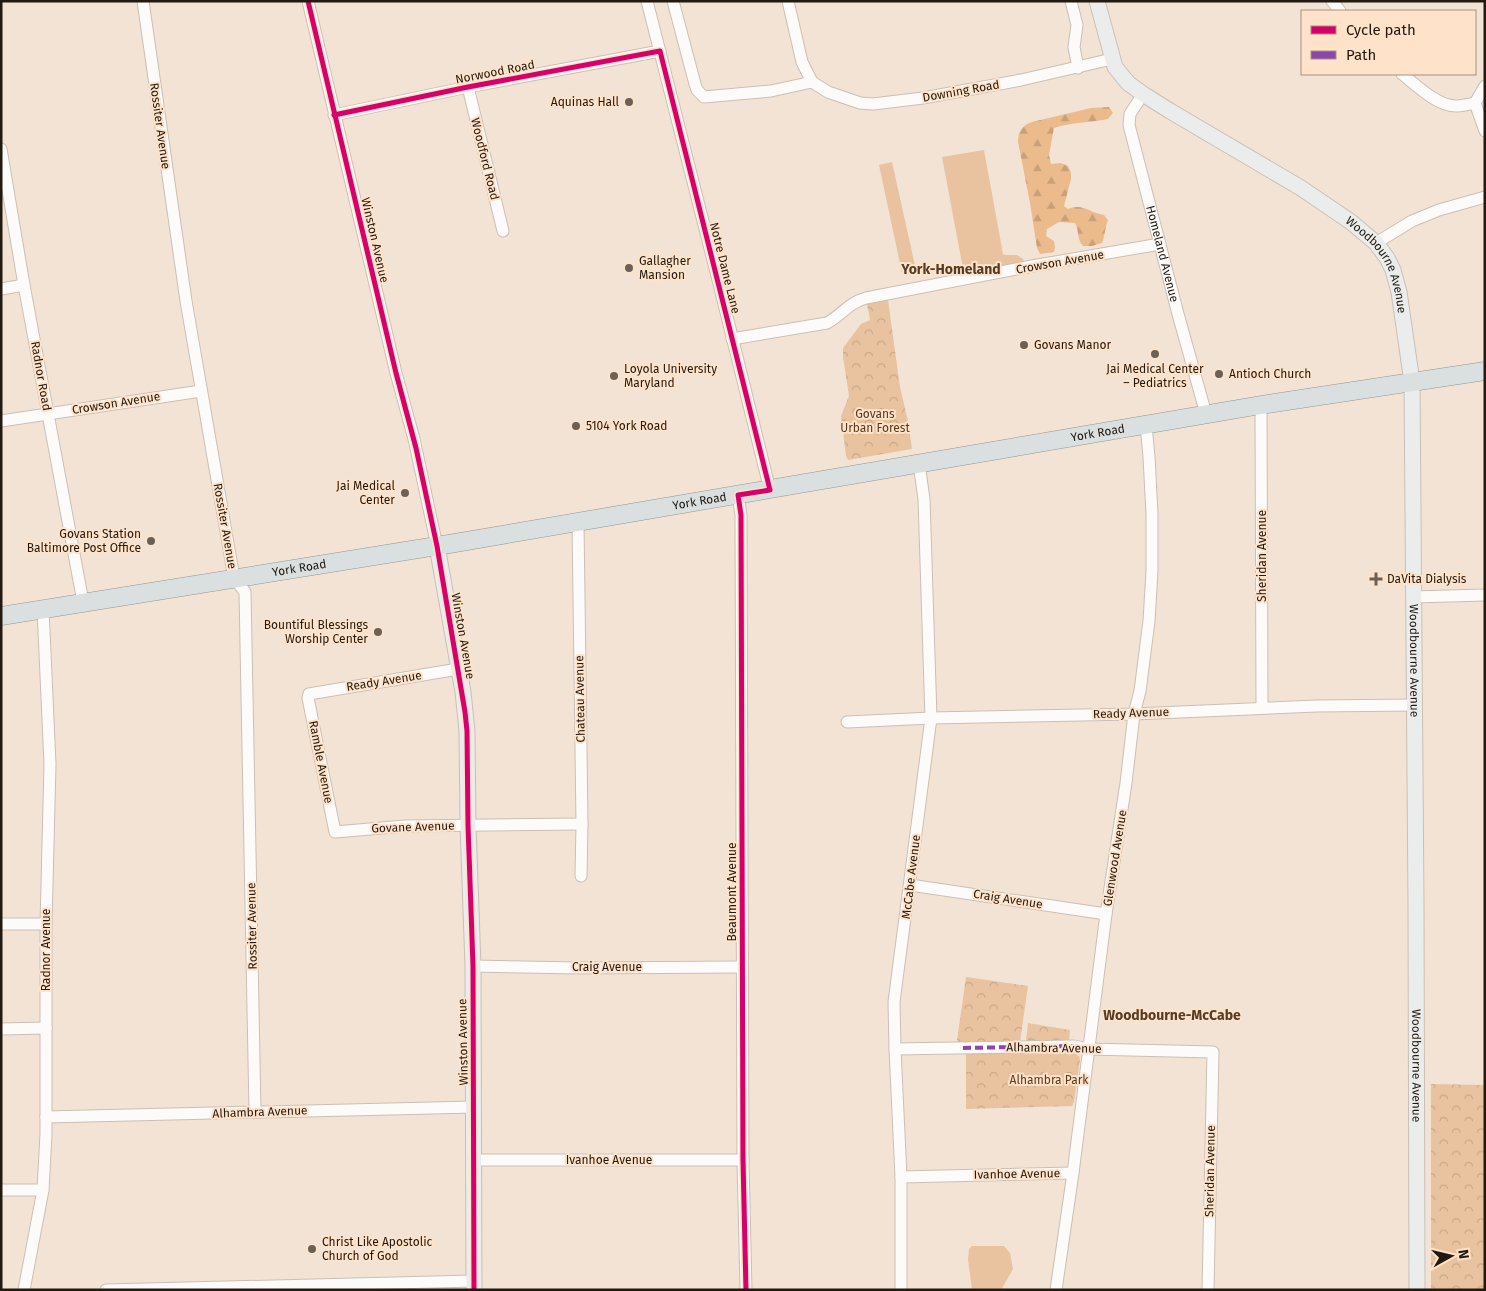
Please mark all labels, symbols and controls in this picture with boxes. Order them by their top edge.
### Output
legend [1301,10,1476,75]
text: Cycle path [1346,21,1416,39]
text: Path [1346,46,1376,64]
street label: Norwood Road [454,57,536,87]
street label: Downing Road [921,77,1001,105]
street label: Rossiter Avenue [147,82,173,170]
place label: Aquinas Hall [551,95,619,109]
marker: Aquinas Hall [623,96,635,108]
street label: Woodford Road [468,116,502,202]
street label: Winston Avenue [358,196,392,284]
street label: Homeland Avenue [1143,204,1182,304]
street label: Woodbourne Avenue [1343,214,1409,314]
street label: Notre Dame Lane [707,221,743,315]
street label: Crowson Avenue [1015,247,1105,277]
place label: Gallagher Mansion [639,254,691,282]
district label: York-Homeland [900,261,1001,278]
marker: Gallagher Mansion [623,262,635,274]
place label: Govans Manor [1034,338,1111,352]
marker: Govans Manor [1018,339,1030,351]
street label: Radnor Road [28,340,54,412]
marker: Jai Medical Center – Pediatrics [1149,348,1161,360]
place label: Loyola University Maryland [624,362,717,390]
place label: Jai Medical Center – Pediatrics [1106,362,1204,390]
place label: Antioch Church [1229,367,1311,381]
marker: Antioch Church [1213,368,1225,380]
marker: Loyola University Maryland [608,370,620,382]
street label: Crowson Avenue [71,389,161,417]
park label: Govans Urban Forest [840,407,910,435]
place label: 5104 York Road [586,419,667,433]
marker: 5104 York Road [570,420,582,432]
street label: York Road [1070,421,1126,444]
place label: Jai Medical Center [336,479,395,507]
street label: Rossiter Avenue [211,482,239,570]
marker: Jai Medical Center [399,487,411,499]
street label: York Road [672,490,728,513]
street label: Sheridan Avenue [1255,510,1269,602]
place label: Govans Station Baltimore Post Office [27,527,141,555]
marker: Govans Station Baltimore Post Office [145,535,157,547]
street label: York Road [271,557,327,579]
marker: DaVita Dialysis [1369,572,1383,586]
place label: DaVita Dialysis [1387,572,1467,586]
street label: Winston Avenue [449,592,477,680]
street label: Woodbourne Avenue [1407,604,1422,717]
place label: Bountiful Blessings Worship Center [264,618,368,646]
marker: Bountiful Blessings Worship Center [372,626,384,638]
street label: Chateau Avenue [572,655,588,743]
street label: Ready Avenue [345,668,423,694]
street label: Ready Avenue [1093,705,1169,721]
street label: Ramble Avenue [306,719,336,805]
street label: Glenwood Avenue [1100,809,1130,907]
street label: Govane Avenue [371,819,455,835]
street label: McCabe Avenue [899,834,923,920]
street label: Beaumont Avenue [725,843,739,941]
street label: Rossiter Avenue [244,882,260,970]
street label: Craig Avenue [972,887,1044,911]
street label: Radnor Avenue [39,909,53,991]
street label: Craig Avenue [572,960,642,974]
street label: Winston Avenue [455,998,471,1086]
district label: Woodbourne-McCabe [1103,1007,1241,1024]
street label: Woodbourne Avenue [1409,1009,1424,1122]
street label: Alhambra Avenue [1006,1040,1102,1056]
park label: Alhambra Park [1010,1073,1089,1087]
street label: Alhambra Avenue [212,1103,308,1121]
street label: Sheridan Avenue [1202,1125,1218,1217]
street label: Ivanhoe Avenue [566,1153,652,1167]
street label: Ivanhoe Avenue [974,1166,1060,1182]
north arrow [1426,1231,1476,1281]
place label: Christ Like Apostolic Church of God [322,1235,433,1263]
marker: Christ Like Apostolic Church of God [306,1243,318,1255]
text: N [1454,1248,1472,1260]

